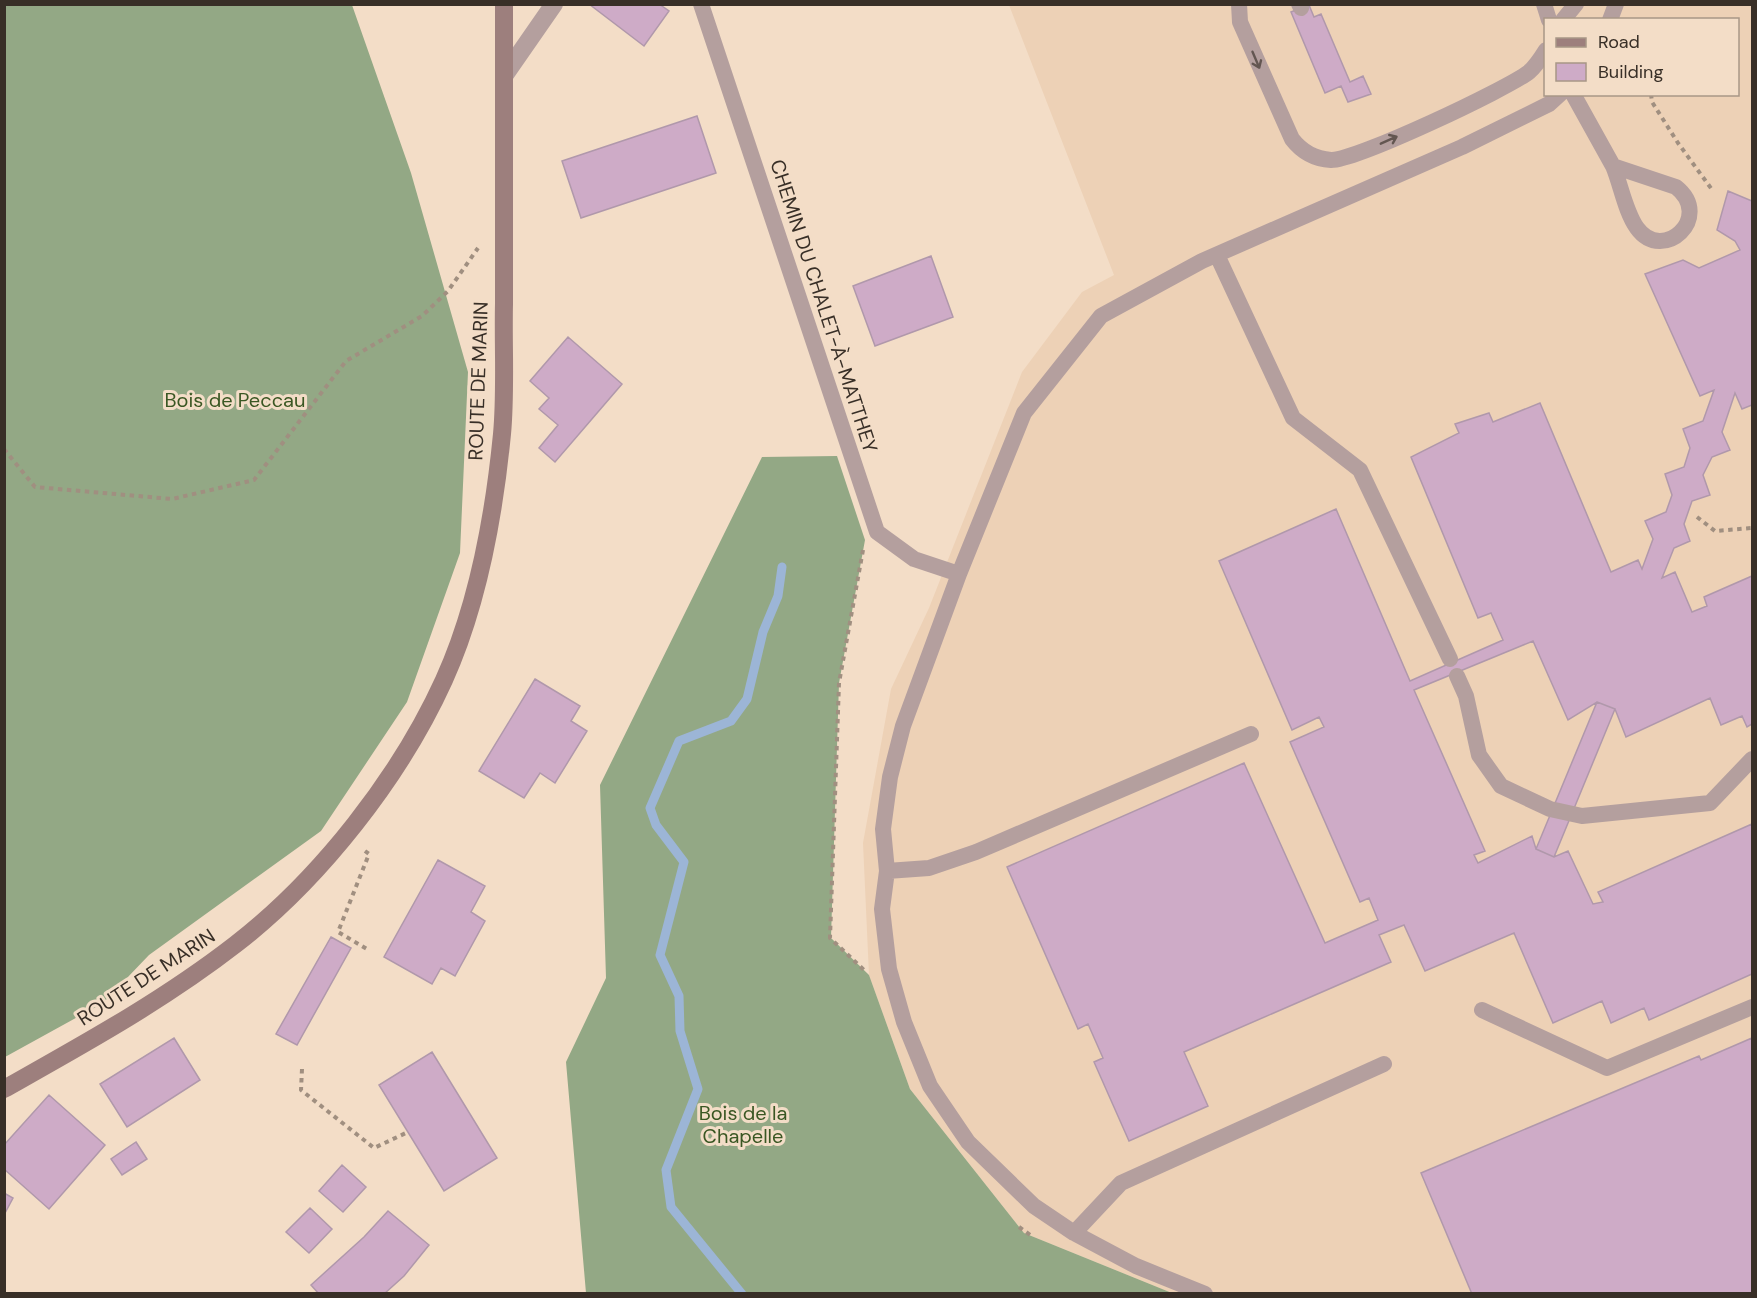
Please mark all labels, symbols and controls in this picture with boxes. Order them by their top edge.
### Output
legend [1544,18,1739,96]
text: Road [1598,30,1640,54]
one-way arrow [1251,50,1262,68]
text: Building [1598,60,1663,84]
one-way arrow [1379,134,1398,145]
street label: CHEMIN DU CHALET-À-MATTHEY [764,156,884,456]
street label: ROUTE DE MARIN [462,301,494,461]
park label: Bois de Peccau [165,387,305,413]
street label: ROUTE DE MARIN [72,923,220,1031]
park label: Bois de la Chapelle [699,1100,787,1149]

